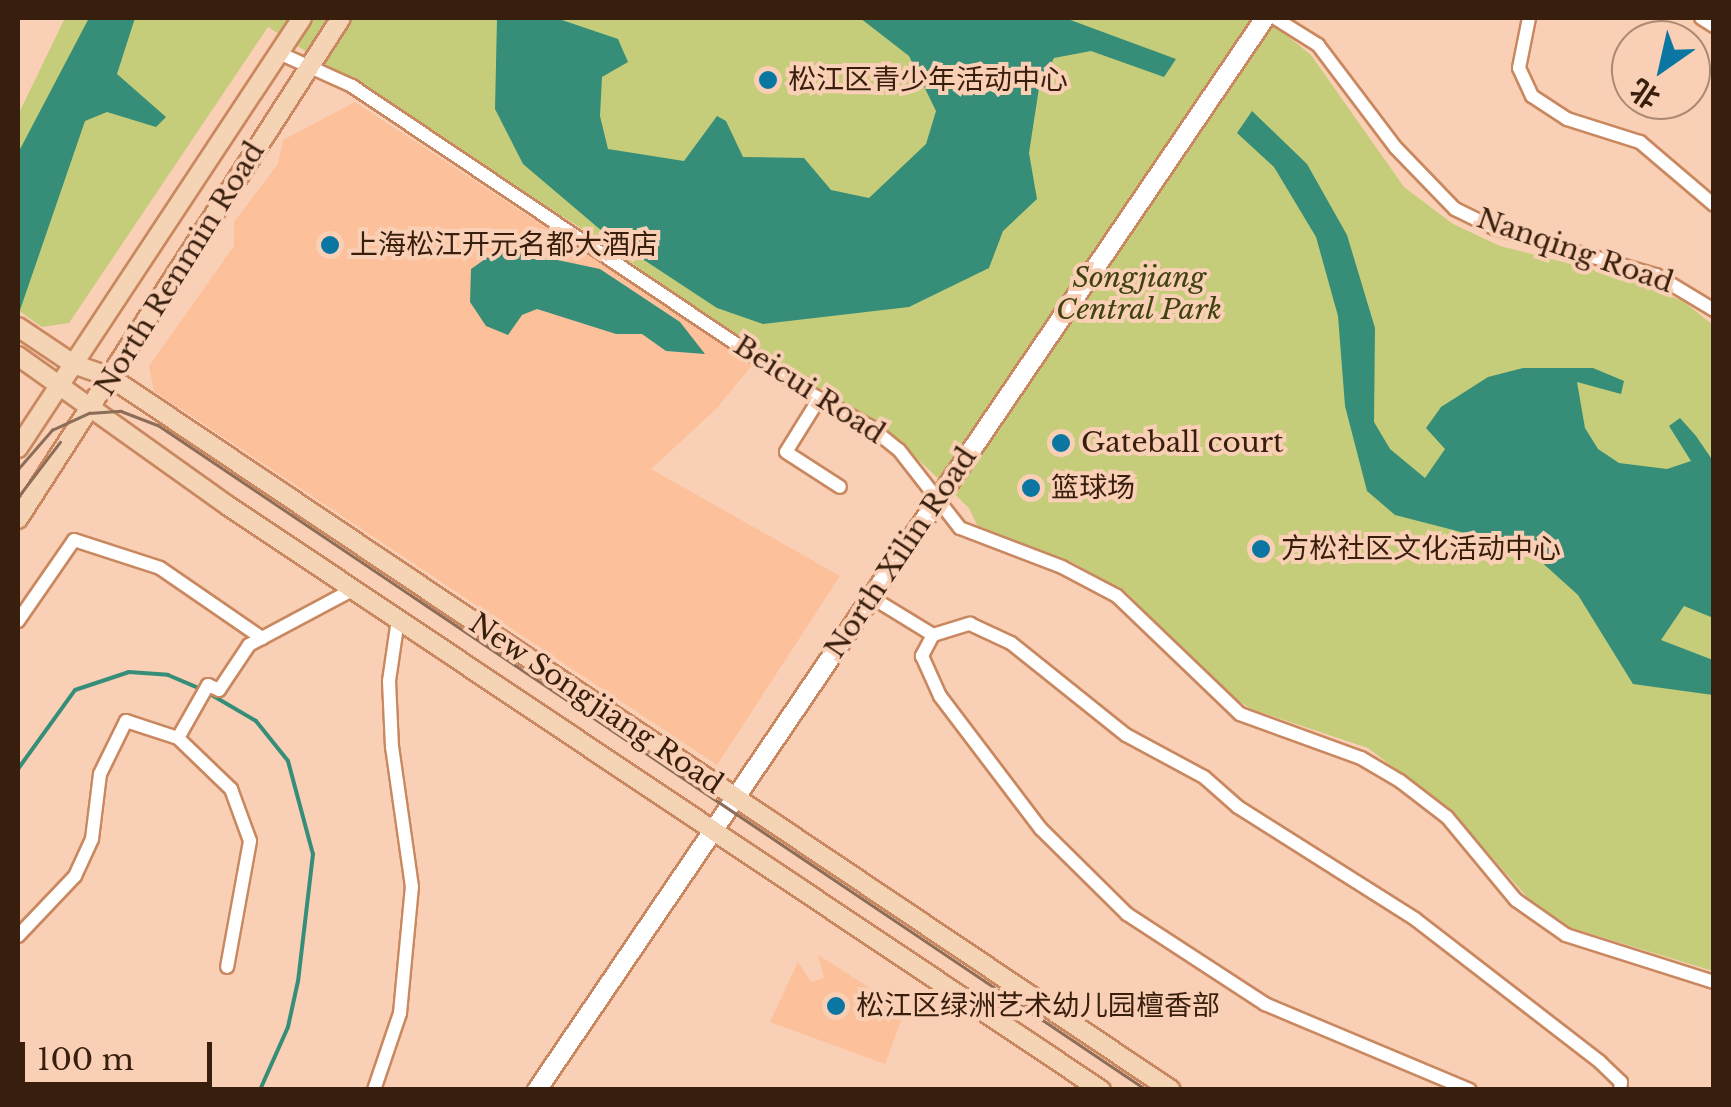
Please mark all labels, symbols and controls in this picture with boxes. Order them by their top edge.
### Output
north arrow [1611,20,1711,120]
place label: 松江区青少年活动中心 [788,63,1068,97]
marker: 松江区青少年活动中心 [757,69,779,91]
text: 北 [1624,71,1666,116]
street label: North Renmin Road [88,136,272,402]
street label: Nanqing Road [1472,202,1678,300]
place label: 上海松江开元名都大酒店 [350,228,658,262]
marker: 上海松江开元名都大酒店 [319,234,341,256]
park label: Songjiang Central Park [1056,261,1222,327]
street label: Beicui Road [727,329,891,451]
place label: Gateball court [1081,426,1284,460]
marker: Gateball court [1050,432,1072,454]
street label: North Xilin Road [818,441,984,665]
place label: 篮球场 [1051,471,1135,505]
marker: 篮球场 [1020,477,1042,499]
place label: 方松社区文化活动中心 [1281,532,1561,566]
marker: 方松社区文化活动中心 [1250,538,1272,560]
street label: New Songjiang Road [462,606,730,802]
place label: 松江区绿洲艺术幼儿园檀香部 [856,989,1220,1023]
marker: 松江区绿洲艺术幼儿园檀香部 [825,995,847,1017]
scale bar [25,1022,218,1084]
text: 100 m [37,1041,134,1078]

